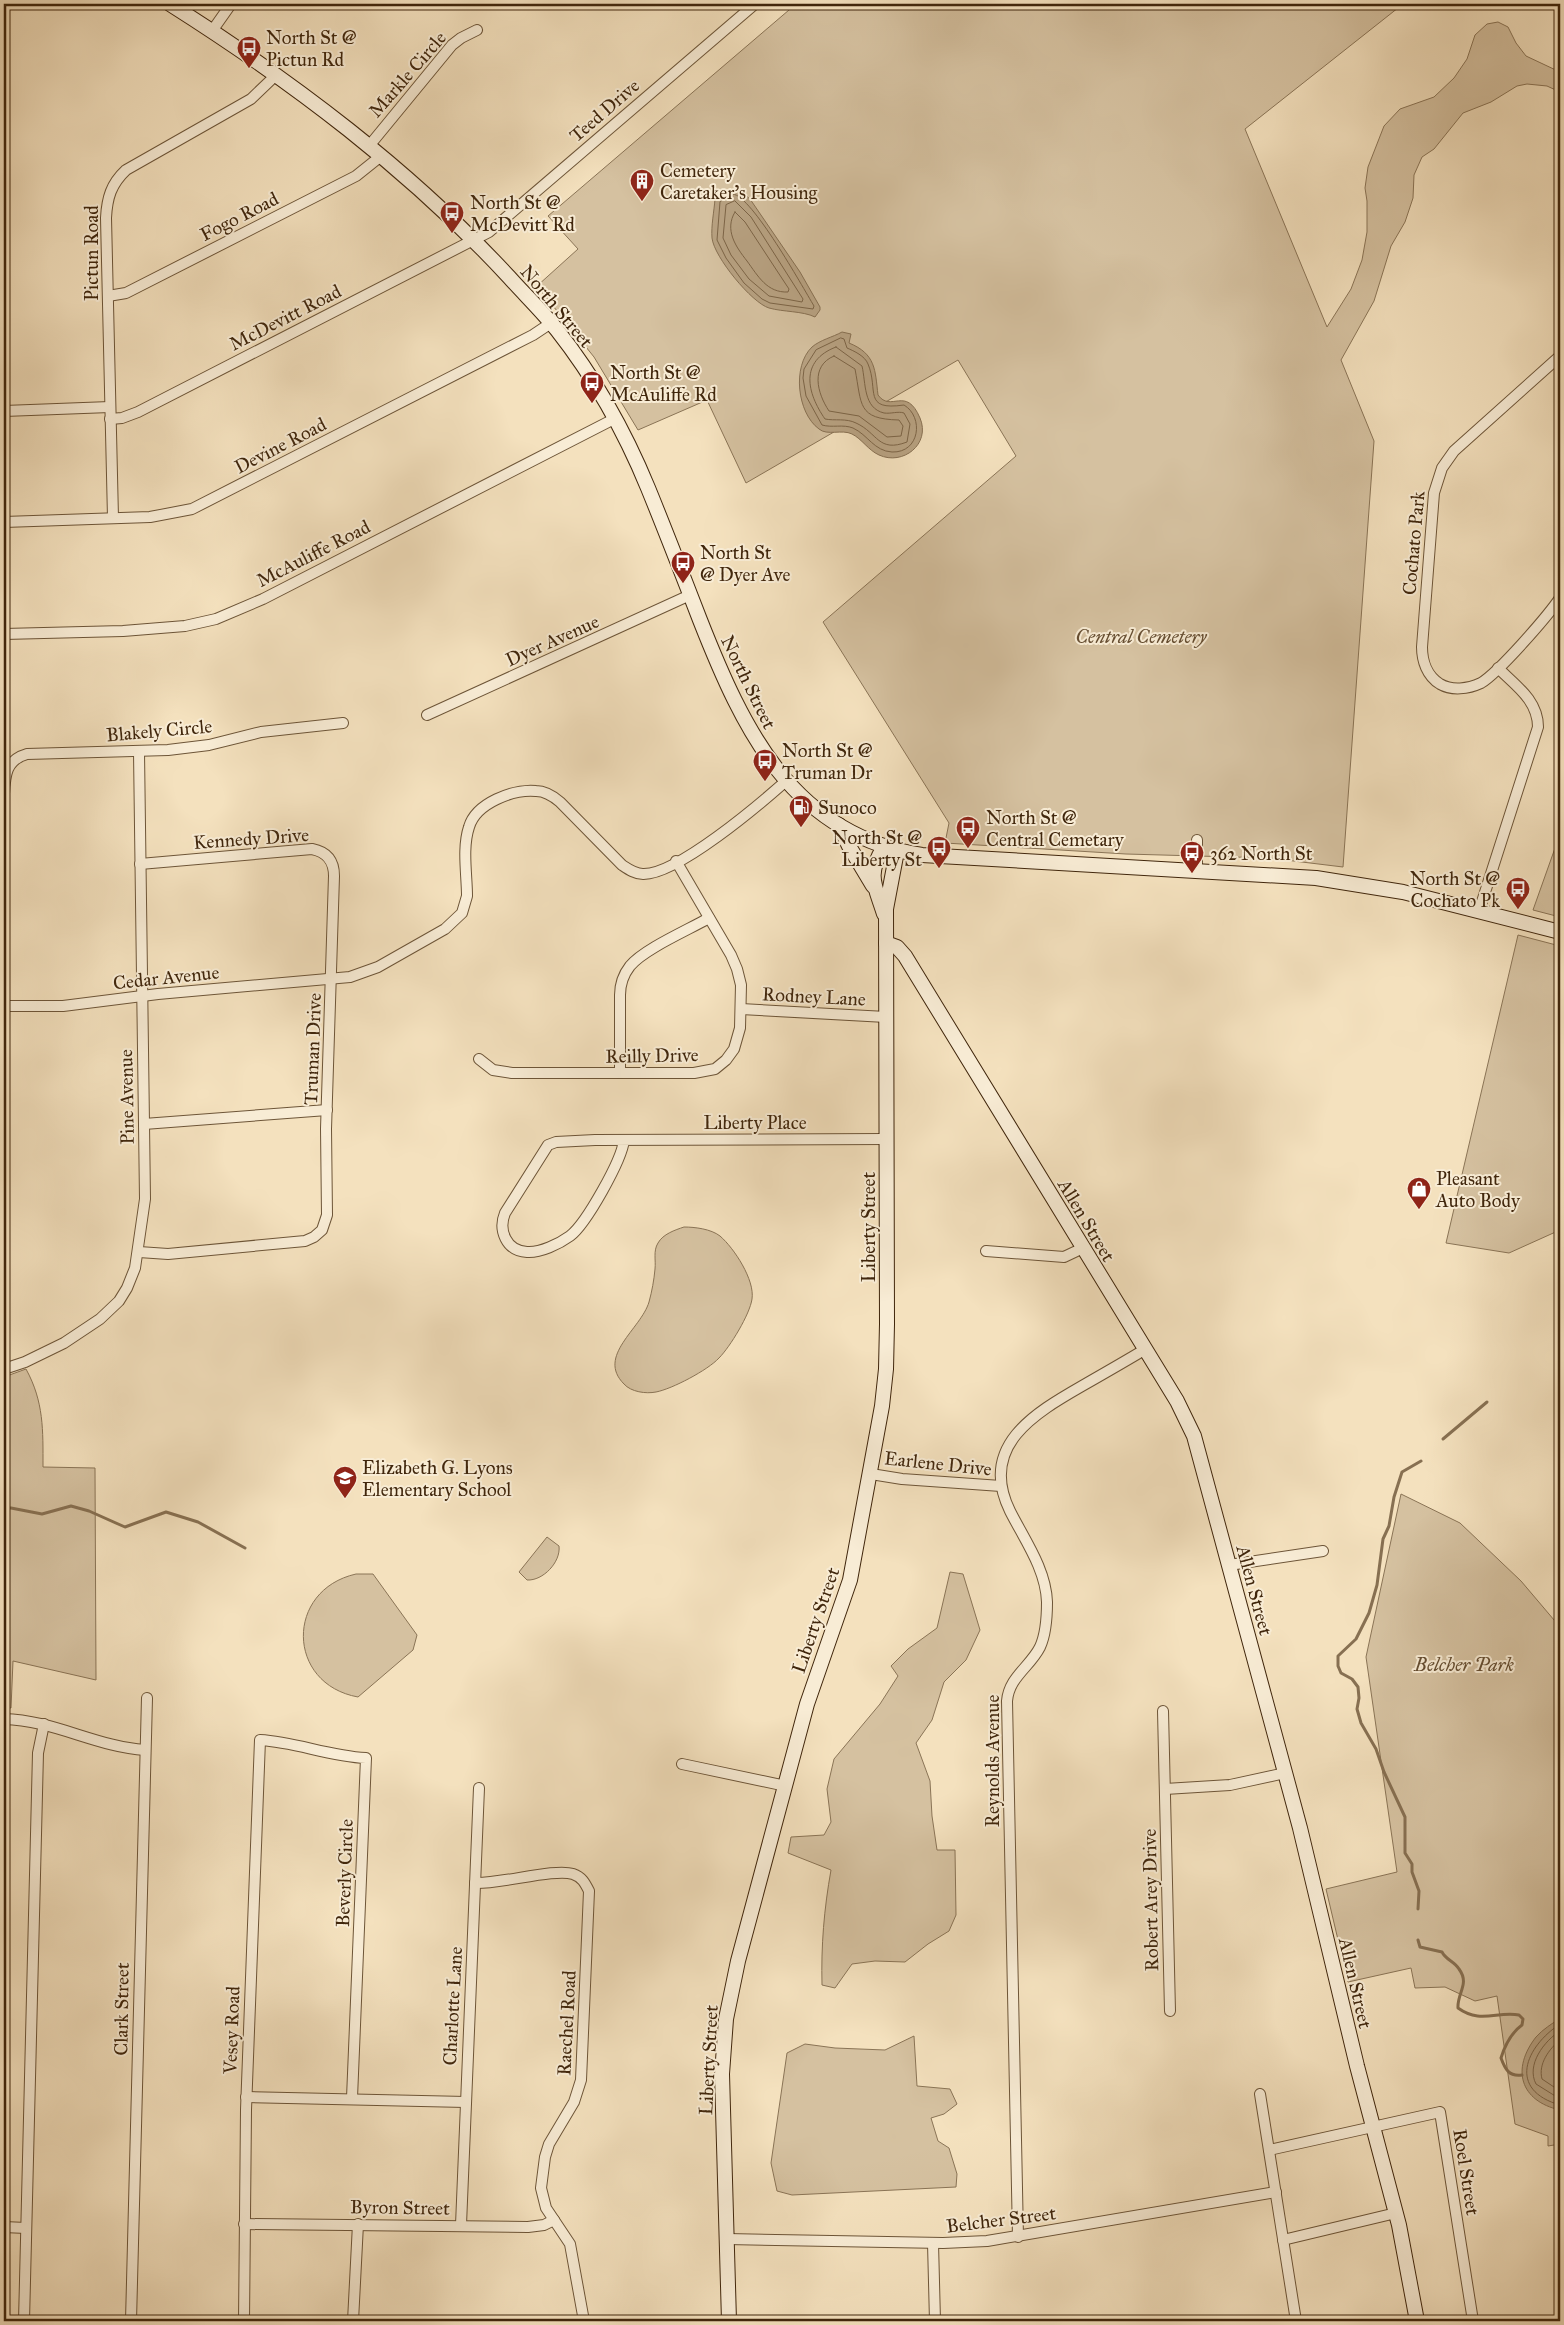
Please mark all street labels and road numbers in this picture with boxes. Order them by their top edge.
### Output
street label: Markle Circle [364,26,451,122]
street label: Teed Drive [565,74,644,147]
street label: Fogo Road [196,187,283,247]
street label: Pictun Road [80,205,103,301]
street label: North Street [515,260,598,353]
street label: McDevitt Road [225,279,345,356]
street label: Devine Road [230,412,330,478]
street label: Cochato Park [1398,490,1430,596]
street label: McAuliffe Road [253,515,374,592]
street label: Dyer Avenue [502,610,603,671]
street label: North Street [716,632,781,733]
street label: Blakely Circle [105,714,213,747]
street label: Kennedy Drive [192,823,310,854]
street label: Cedar Avenue [112,960,220,995]
street label: Rodney Lane [762,982,866,1011]
street label: Truman Drive [299,992,326,1105]
street label: Reilly Drive [605,1043,699,1068]
street label: Pine Avenue [114,1049,139,1145]
street label: Liberty Place [703,1111,807,1134]
street label: Liberty Street [857,1172,880,1282]
street label: Allen Street [1052,1174,1120,1266]
street label: Earlene Drive [883,1446,993,1481]
street label: Allen Street [1231,1542,1278,1638]
street label: Liberty Street [787,1564,844,1676]
street label: Reynolds Avenue [981,1695,1004,1827]
street label: Beverly Circle [331,1818,358,1928]
street label: Robert Arey Drive [1138,1828,1163,1971]
street label: Allen Street [1334,1934,1377,2031]
street label: Charlotte Lane [438,1946,467,2066]
street label: Clark Street [109,1962,134,2056]
street label: Raechel Road [552,1969,581,2076]
street label: Vesey Road [218,1985,245,2075]
street label: Liberty Street [694,2004,723,2116]
street label: Roel Street [1448,2127,1485,2217]
street label: Byron Street [350,2195,450,2220]
street label: Belcher Street [945,2201,1058,2238]

